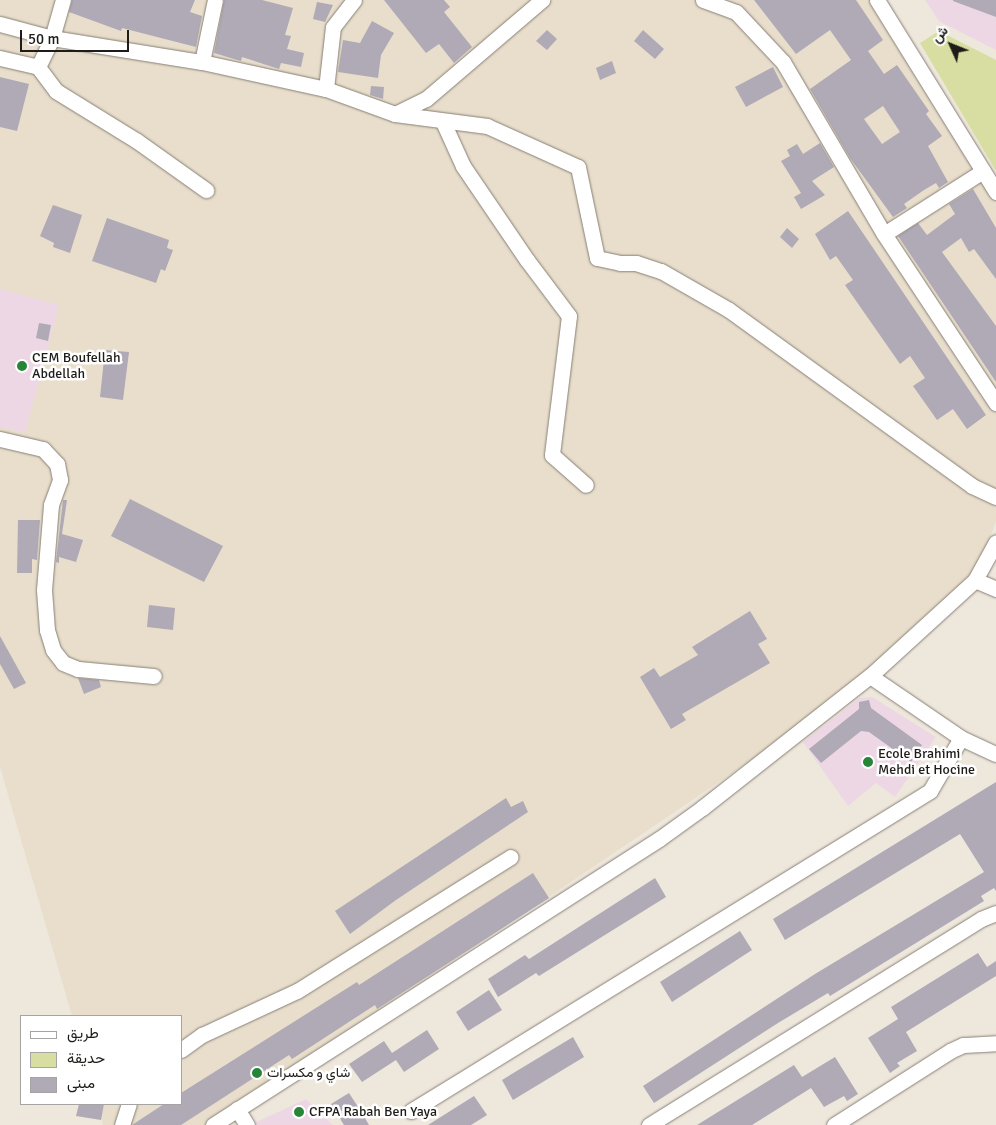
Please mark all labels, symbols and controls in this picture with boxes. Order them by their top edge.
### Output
scale bar [22,20,131,52]
north arrow [926,20,976,70]
text: ش [928,22,952,46]
text: 50 m [28,30,59,48]
place label: CEM Boufellah Abdellah [32,350,121,382]
marker: CEM Boufellah Abdellah [16,360,28,372]
place label: Ecole Brahimi Mehdi et Hocine [878,746,975,779]
marker: Ecole Brahimi Mehdi et Hocine [862,756,874,768]
legend [20,1015,182,1105]
text: طريق [67,1024,99,1042]
text: حديقة [67,1049,105,1067]
place label: شاي و مكسرات [267,1065,350,1081]
marker: شاي و مكسرات [251,1067,263,1079]
text: مبنى [67,1074,95,1092]
place label: CFPA Rabah Ben Yaya [309,1104,437,1120]
marker: CFPA Rabah Ben Yaya [293,1106,305,1118]

